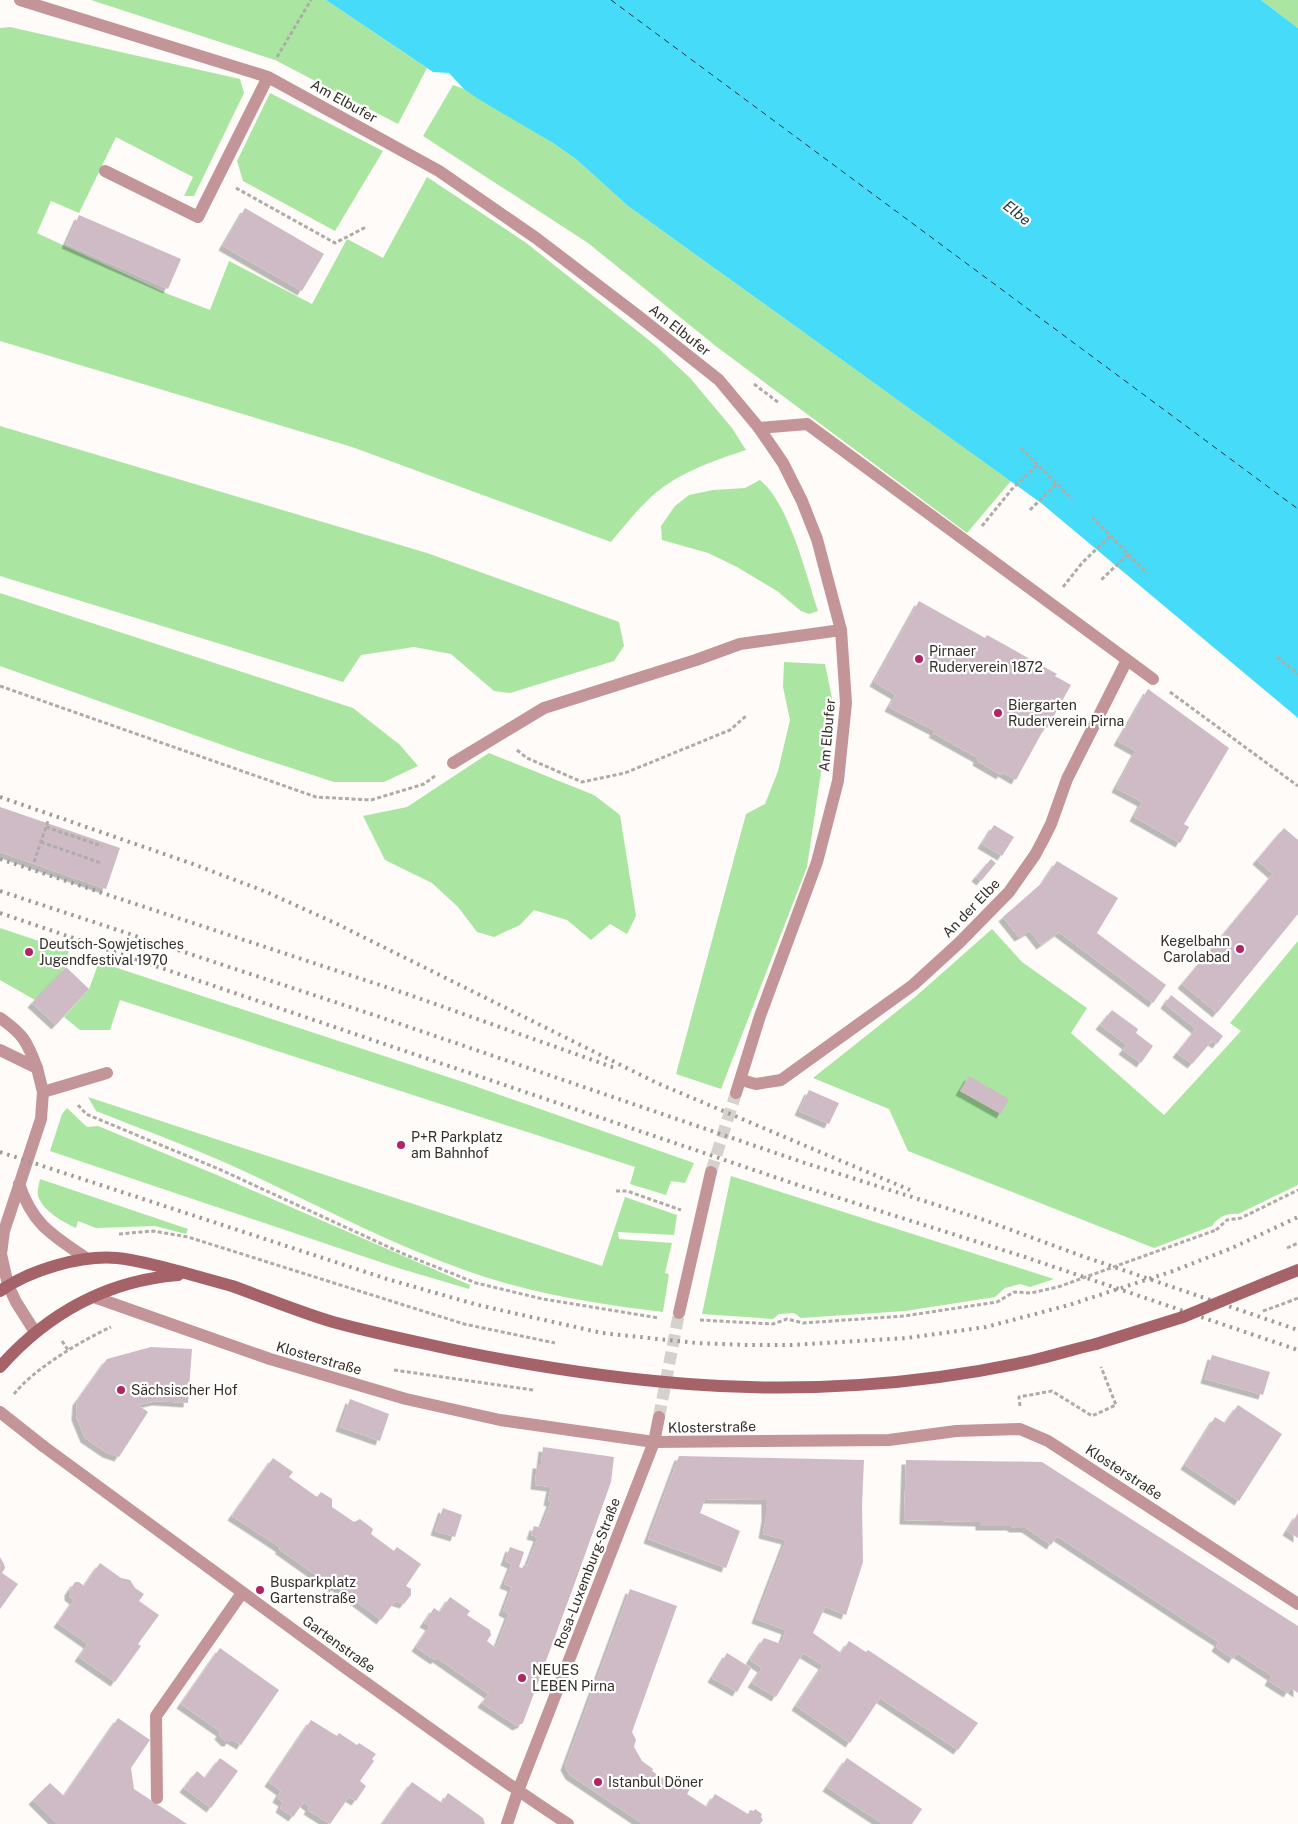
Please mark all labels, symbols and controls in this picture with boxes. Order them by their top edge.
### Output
street label: Am Elbufer [308,76,380,126]
water label: Elbe [1000,197,1034,229]
street label: Am Elbufer [646,301,714,359]
place label: Pirnaer Ruderverein 1872 [929,643,1043,675]
marker: Pirnaer Ruderverein 1872 [913,653,925,665]
place label: Biergarten Ruderverein Pirna [1008,697,1124,729]
street label: Am Elbufer [816,698,838,772]
marker: Biergarten Ruderverein Pirna [992,707,1004,719]
street label: An der Elbe [939,875,1003,941]
place label: Kegelbahn Carolabad [1160,933,1230,965]
place label: Deutsch-Sowjetisches Jugendfestival 1970 [39,936,184,968]
marker: Kegelbahn Carolabad [1234,943,1246,955]
marker: Deutsch-Sowjetisches Jugendfestival 1970 [23,946,35,958]
place label: P+R Parkplatz am Bahnhof [411,1129,503,1161]
marker: P+R Parkplatz am Bahnhof [395,1139,407,1151]
street label: Klosterstraße [274,1338,364,1378]
place label: Sächsischer Hof [131,1382,238,1398]
marker: Sächsischer Hof [115,1384,127,1396]
street label: Klosterstraße [668,1418,756,1436]
street label: Klosterstraße [1083,1441,1165,1503]
street label: Rosa-Luxemburg-Straße [551,1495,623,1650]
place label: Busparkplatz Gartenstraße [270,1574,356,1606]
marker: Busparkplatz Gartenstraße [254,1584,266,1596]
street label: Gartenstraße [300,1612,379,1676]
place label: NEUES LEBEN Pirna [532,1662,615,1694]
marker: NEUES LEBEN Pirna [516,1672,528,1684]
place label: Istanbul Döner [608,1774,703,1790]
marker: Istanbul Döner [592,1776,604,1788]

